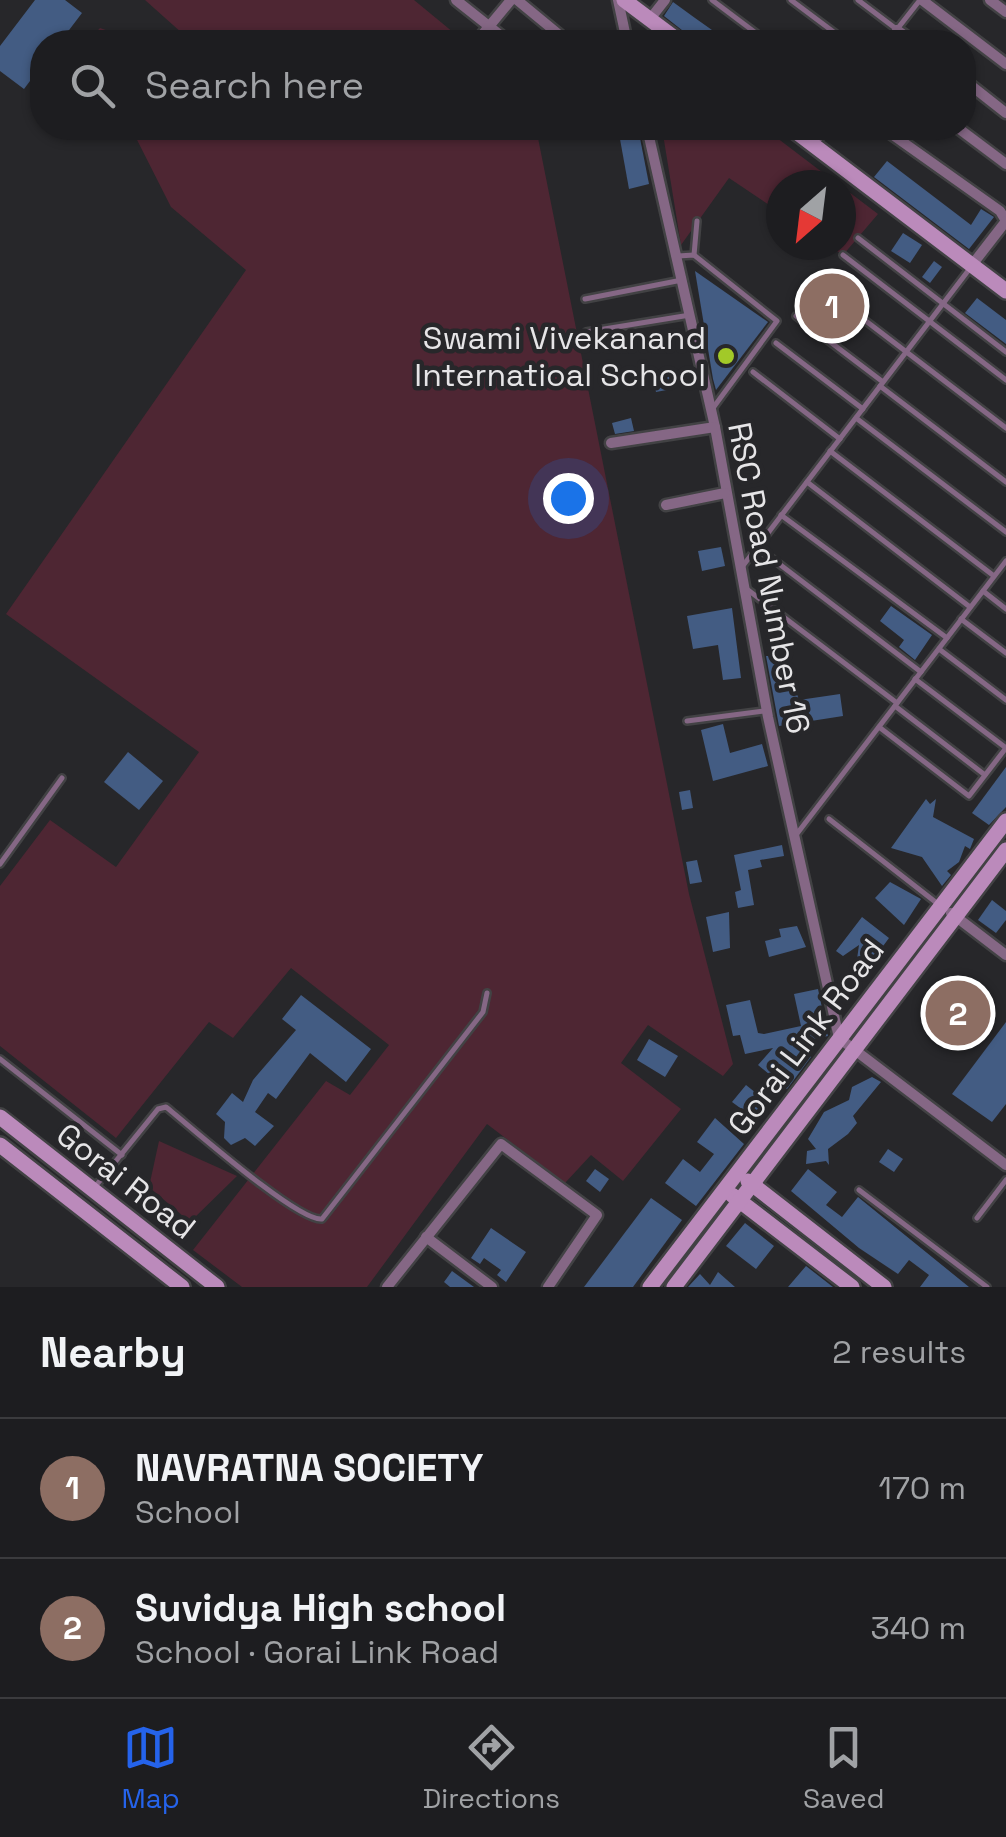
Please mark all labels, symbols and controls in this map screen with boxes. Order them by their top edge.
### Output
search box [30,30,976,140]
icon: search [65,58,120,113]
text: Search here [145,61,364,109]
north arrow [766,170,856,260]
pin: 1 [800,268,864,344]
place label: Swami Vivekanand Internatioal School [414,318,706,395]
marker: Swami Vivekanand Internatioal School [715,345,737,367]
street label: RSC Road Number 16 [719,419,819,737]
your location [543,473,594,524]
street label: Gorai Link Road [719,931,893,1143]
pin: 2 [926,976,990,1050]
street label: Gorai Road [49,1114,203,1248]
text: Nearby [40,1326,186,1379]
text: 2 results [832,1332,966,1372]
text: NAVRATNA SOCIETY [135,1444,483,1492]
text: 1 [65,1468,80,1508]
text: 170 m [879,1468,966,1508]
text: School [135,1492,241,1532]
text: Suvidya High school [135,1584,506,1632]
text: 2 [63,1608,82,1648]
text: 340 m [870,1608,966,1648]
text: School · Gorai Link Road [135,1632,499,1672]
tab: Map [121,1720,180,1816]
tab: Directions [423,1720,560,1816]
tab: Saved [803,1720,885,1816]

